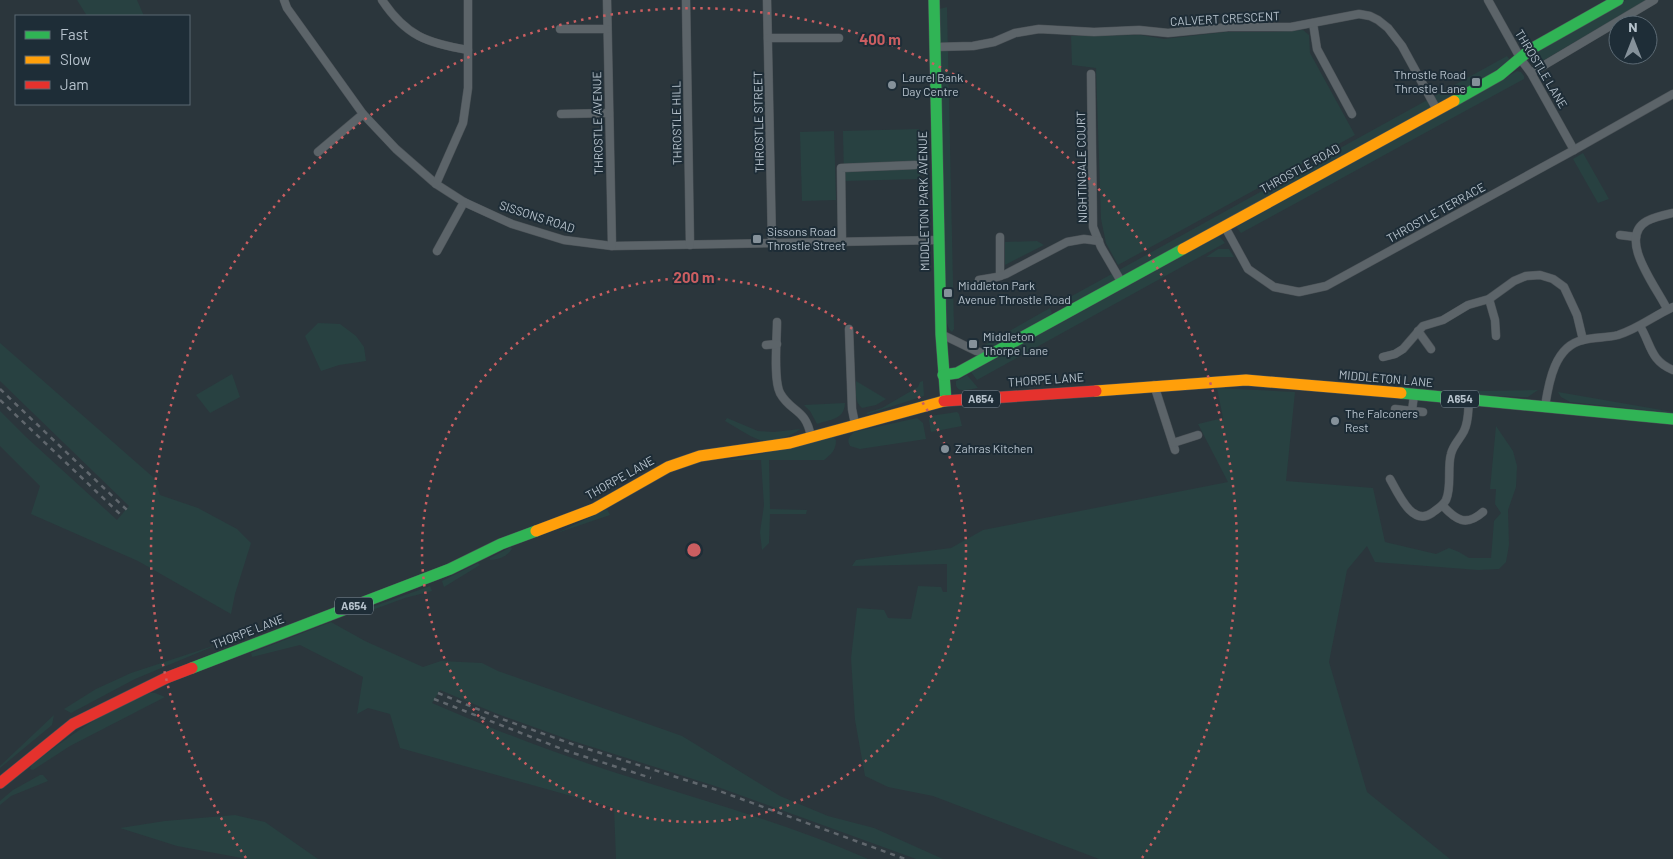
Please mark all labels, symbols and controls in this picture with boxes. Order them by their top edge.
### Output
street label: CALVERT CRESCENT [1170,8,1280,28]
legend [15,15,190,105]
north arrow [1608,15,1658,65]
text: N [1628,18,1638,35]
text: Fast [60,25,88,43]
street label: THROSTLE LANE [1513,27,1571,110]
text: 400 m [859,30,901,48]
text: Slow [60,50,91,68]
place label: Throstle Road Throstle Lane [1394,67,1466,95]
place label: Laurel Bank Day Centre [902,70,963,98]
street label: THROSTLE AVENUE [589,71,605,175]
street label: THROSTLE STREET [750,71,766,173]
text: Jam [60,75,89,93]
marker: Throstle Road Throstle Lane [1470,76,1482,88]
marker: Laurel Bank Day Centre [886,79,898,91]
street label: THROSTLE HILL [668,81,684,165]
street label: NIGHTINGALE COURT [1073,111,1089,223]
street label: MIDDLETON PARK AVENUE [915,131,931,271]
street label: THROSTLE ROAD [1257,140,1342,196]
street label: THROSTLE TERRACE [1384,179,1487,245]
street label: SISSONS ROAD [498,197,577,235]
place label: Sissons Road Throstle Street [767,224,846,252]
marker: Sissons Road Throstle Street [751,233,763,245]
text: 200 m [673,268,715,286]
place label: Middleton Park Avenue Throstle Road [958,278,1071,306]
marker: Middleton Park Avenue Throstle Road [942,287,954,299]
place label: Middleton Thorpe Lane [983,329,1048,357]
marker: Middleton Thorpe Lane [967,338,979,350]
street label: MIDDLETON LANE [1338,367,1434,389]
street label: THORPE LANE [1008,369,1084,389]
road number: A654 [962,390,1000,408]
road number: A654 [1441,390,1479,408]
place label: The Falconers Rest [1345,406,1418,434]
marker: The Falconers Rest [1329,415,1341,427]
place label: Zahras Kitchen [955,441,1033,455]
marker: Zahras Kitchen [939,443,951,455]
street label: THORPE LANE [583,453,656,502]
centre of rings [685,541,703,559]
road number: A654 [335,598,373,614]
street label: THORPE LANE [210,611,286,651]

